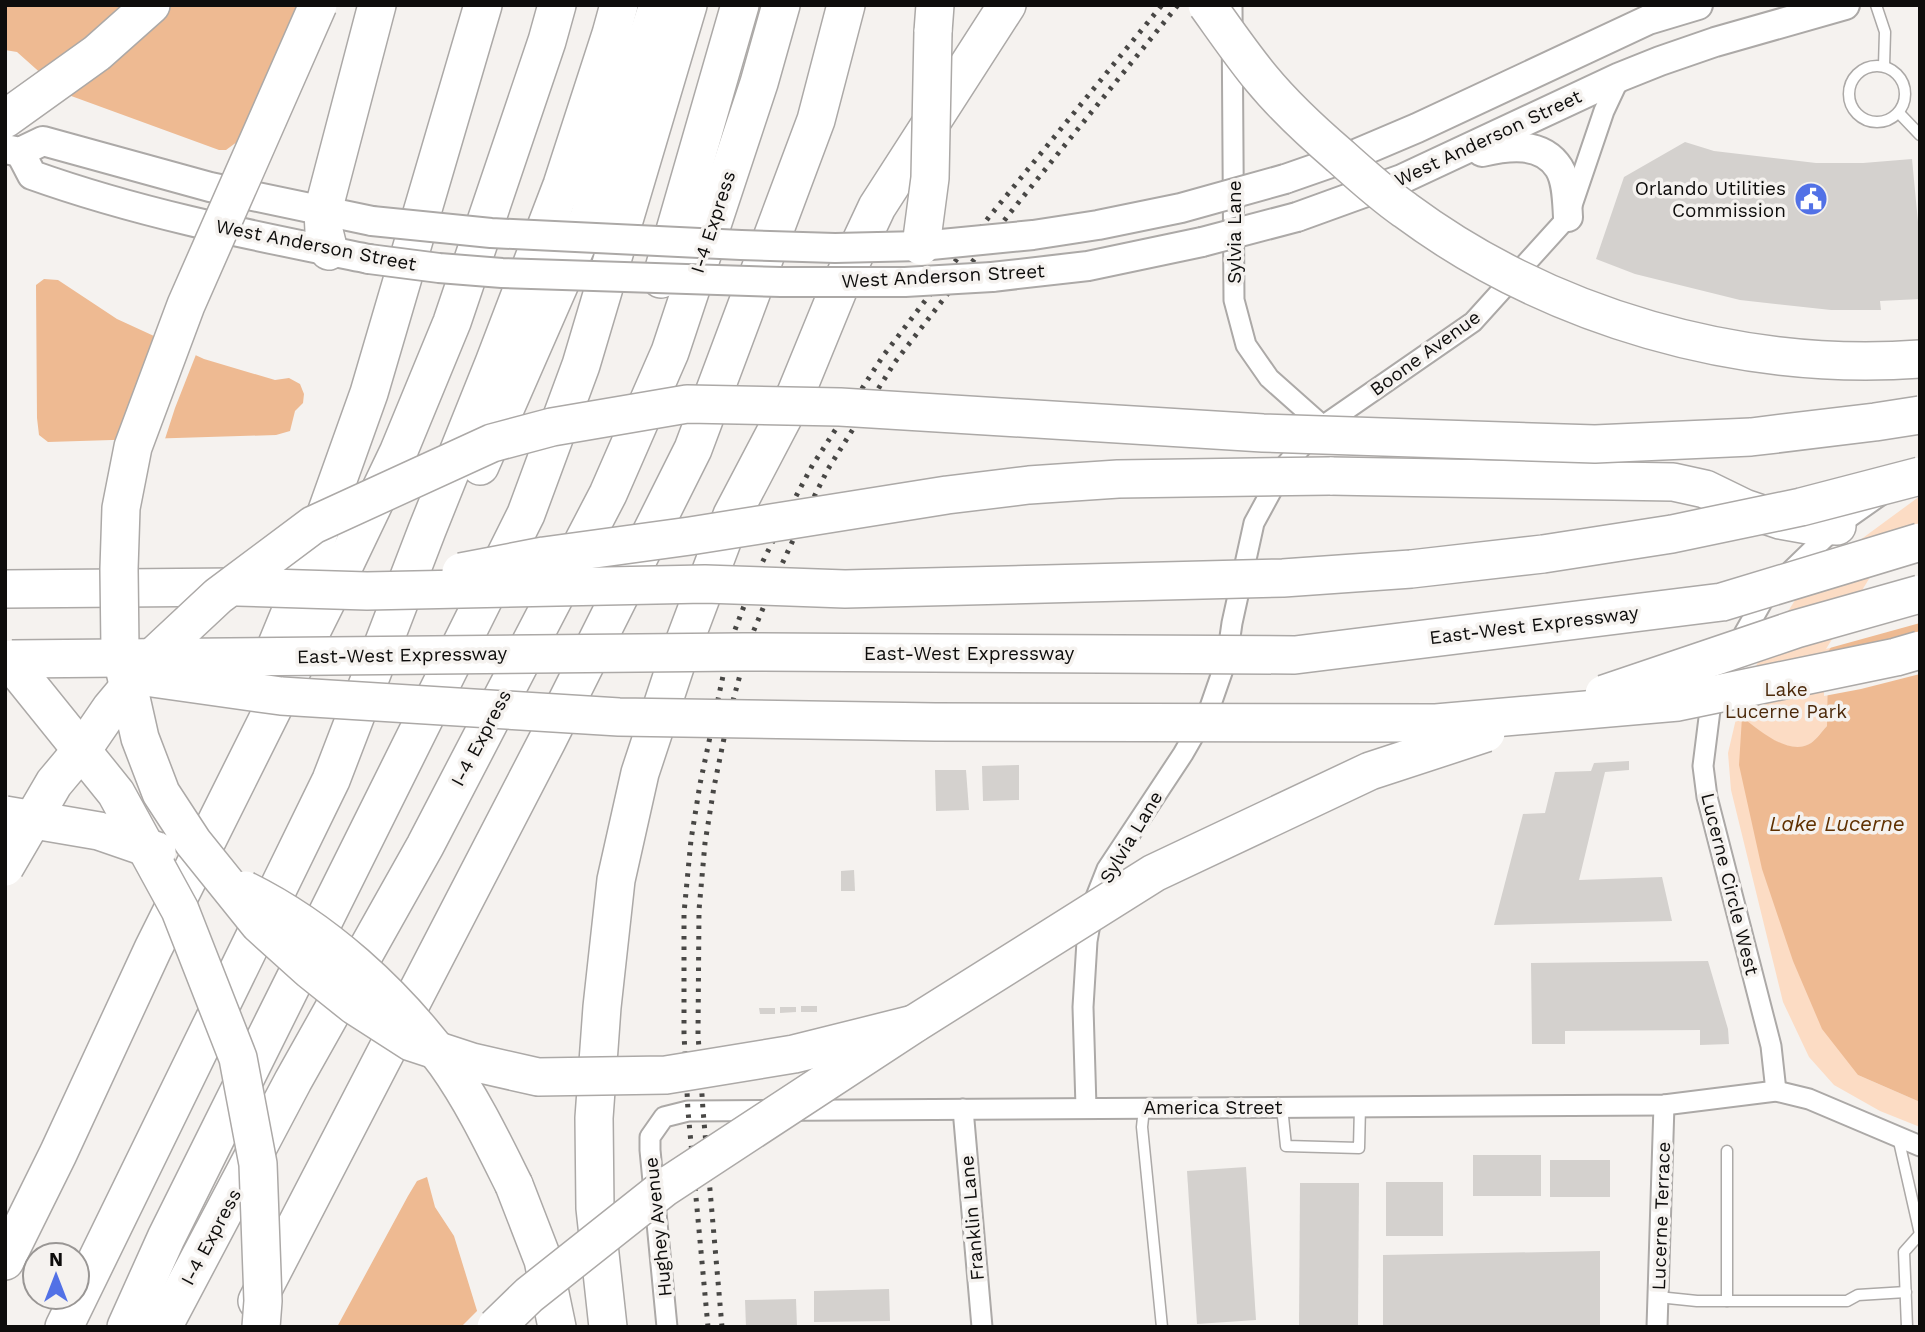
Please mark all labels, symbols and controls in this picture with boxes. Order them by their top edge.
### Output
street label: West Anderson Street [1391,85,1585,191]
street label: I-4 Express [686,168,740,276]
place label: Orlando Utilities Commission [1635,177,1786,222]
street label: Sylvia Lane [1223,180,1246,284]
public building icon: Orlando Utilities Commission [1792,180,1830,218]
street label: West Anderson Street [214,214,418,276]
street label: West Anderson Street [841,259,1045,293]
street label: Boone Avenue [1365,305,1485,401]
street label: East-West Expressway [1428,601,1640,649]
street label: East-West Expressway [297,642,508,668]
street label: East-West Expressway [864,642,1074,665]
park label: Lake Lucerne Park [1725,678,1847,723]
street label: I-4 Express [446,686,516,790]
street label: Sylvia Lane [1094,787,1168,887]
street label: Lucerne Circle West [1696,791,1764,978]
water label: Lake Lucerne [1769,811,1905,836]
street label: America Street [1143,1096,1283,1119]
street label: Lucerne Terrace [1647,1141,1675,1291]
street label: Franklin Lane [955,1154,989,1282]
street label: Hughey Avenue [639,1156,677,1298]
street label: I-4 Express [176,1185,246,1289]
north arrow [21,1241,91,1311]
text: N [49,1248,63,1271]

